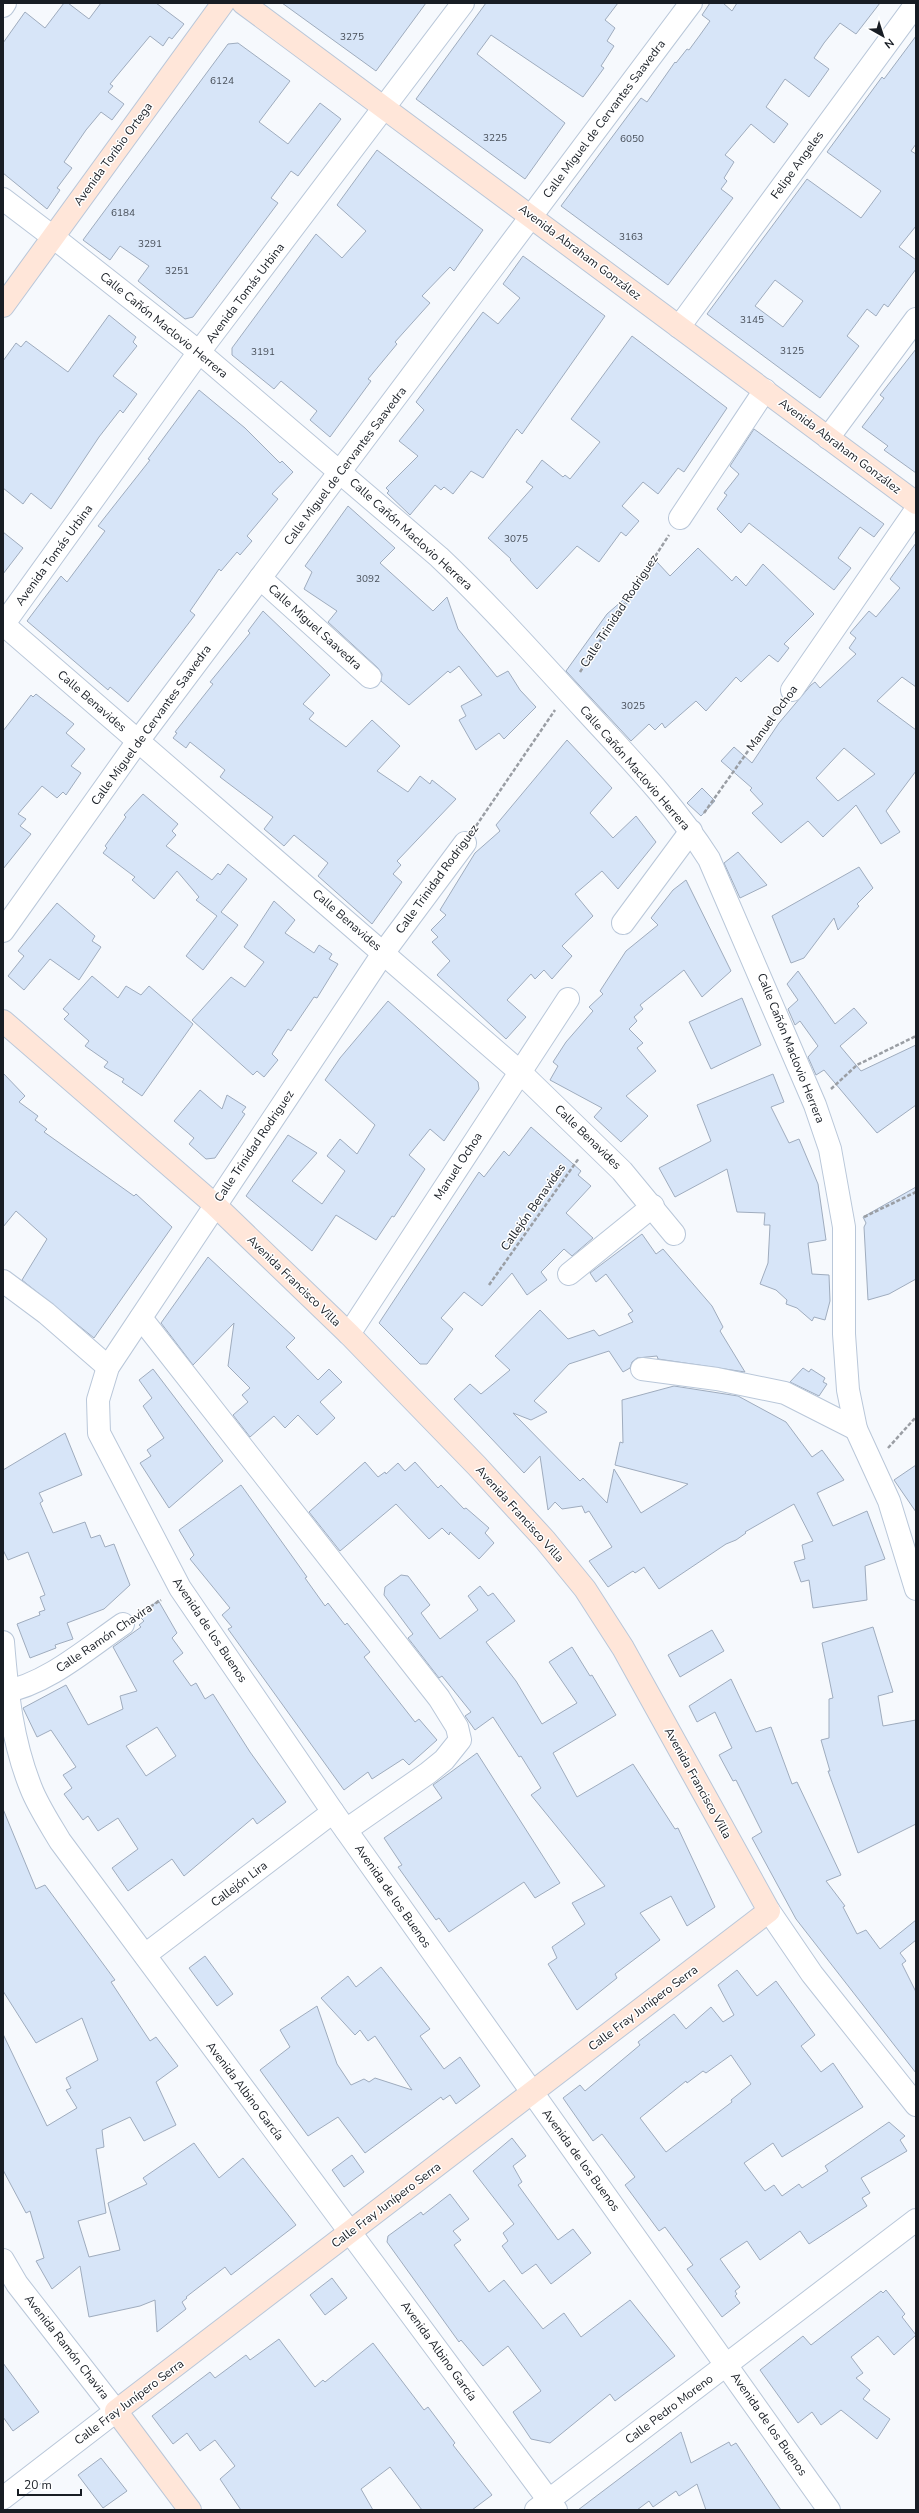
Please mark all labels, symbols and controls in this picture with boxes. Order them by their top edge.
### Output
north arrow [863,16,903,56]
house number: 3275 [340,30,364,44]
text: N [881,35,897,52]
street label: Calle Miguel de Cervantes Saavedra [539,37,669,201]
house number: 6124 [210,74,234,88]
street label: Avenida Toribio Ortega [70,99,156,209]
street label: Felipe Angeles [767,128,827,202]
house number: 3225 [483,131,507,145]
house number: 6050 [620,132,644,146]
street label: Avenida Abraham González [516,201,645,304]
house number: 6184 [111,206,135,220]
house number: 3163 [619,230,643,244]
house number: 3291 [138,237,162,251]
street label: Avenida Tomás Urbina [202,240,288,346]
house number: 3251 [165,264,189,278]
street label: Calle Cañón Maclovio Herrera [97,268,231,382]
house number: 3145 [740,313,764,327]
house number: 3125 [780,344,804,358]
house number: 3191 [251,345,275,359]
street label: Calle Miguel de Cervantes Saavedra [280,384,410,548]
street label: Avenida Abraham González [776,395,905,498]
street label: Calle Cañón Maclovio Herrera [346,474,476,594]
street label: Avenida Tomás Urbina [12,501,96,609]
house number: 3075 [504,532,528,546]
street label: Calle Trinidad Rodriguez [576,551,662,670]
house number: 3092 [356,572,380,586]
street label: Calle Miguel Saavedra [265,581,365,673]
street label: Calle Miguel de Cervantes Saavedra [87,642,215,808]
street label: Calle Benavides [54,667,130,736]
street label: Manuel Ochoa [743,682,801,754]
house number: 3025 [621,699,645,713]
street label: Calle Cañón Maclovio Herrera [576,702,694,834]
street label: Calle Trinidad Rodriguez [392,821,482,937]
street label: Calle Benavides [309,886,385,955]
street label: Calle Cañón Maclovio Herrera [754,971,828,1125]
street label: Calle Trinidad Rodriguez [211,1087,298,1205]
street label: Calle Benavides [551,1101,625,1173]
street label: Manuel Ochoa [430,1129,486,1203]
street label: Callejón Benavides [497,1160,569,1254]
street label: Avenida Francisco Villa [244,1232,344,1330]
street label: Avenida Francisco Villa [472,1462,568,1566]
street label: Avenida de los Buenos [169,1575,251,1686]
street label: Calle Ramón Chavira [53,1600,155,1676]
street label: Avenida Francisco Villa [661,1725,735,1841]
street label: Avenida de los Buenos [351,1841,435,1951]
street label: Callejón Lira [207,1857,271,1911]
street label: Calle Fray Junípero Serra [585,1962,701,2054]
street label: Avenida Albino García [203,2038,287,2144]
street label: Avenida de los Buenos [538,2106,624,2215]
street label: Calle Fray Junípero Serra [328,2159,444,2251]
street label: Avenida Ramón Chavira [21,2291,113,2403]
street label: Avenida Albino García [397,2298,481,2404]
street label: Calle Fray Junípero Serra [71,2356,187,2448]
street label: Avenida de los Buenos [727,2369,811,2479]
street label: Calle Pedro Moreno [622,2370,717,2447]
scale bar [18,2471,81,2497]
text: 20 m [24,2477,52,2493]

